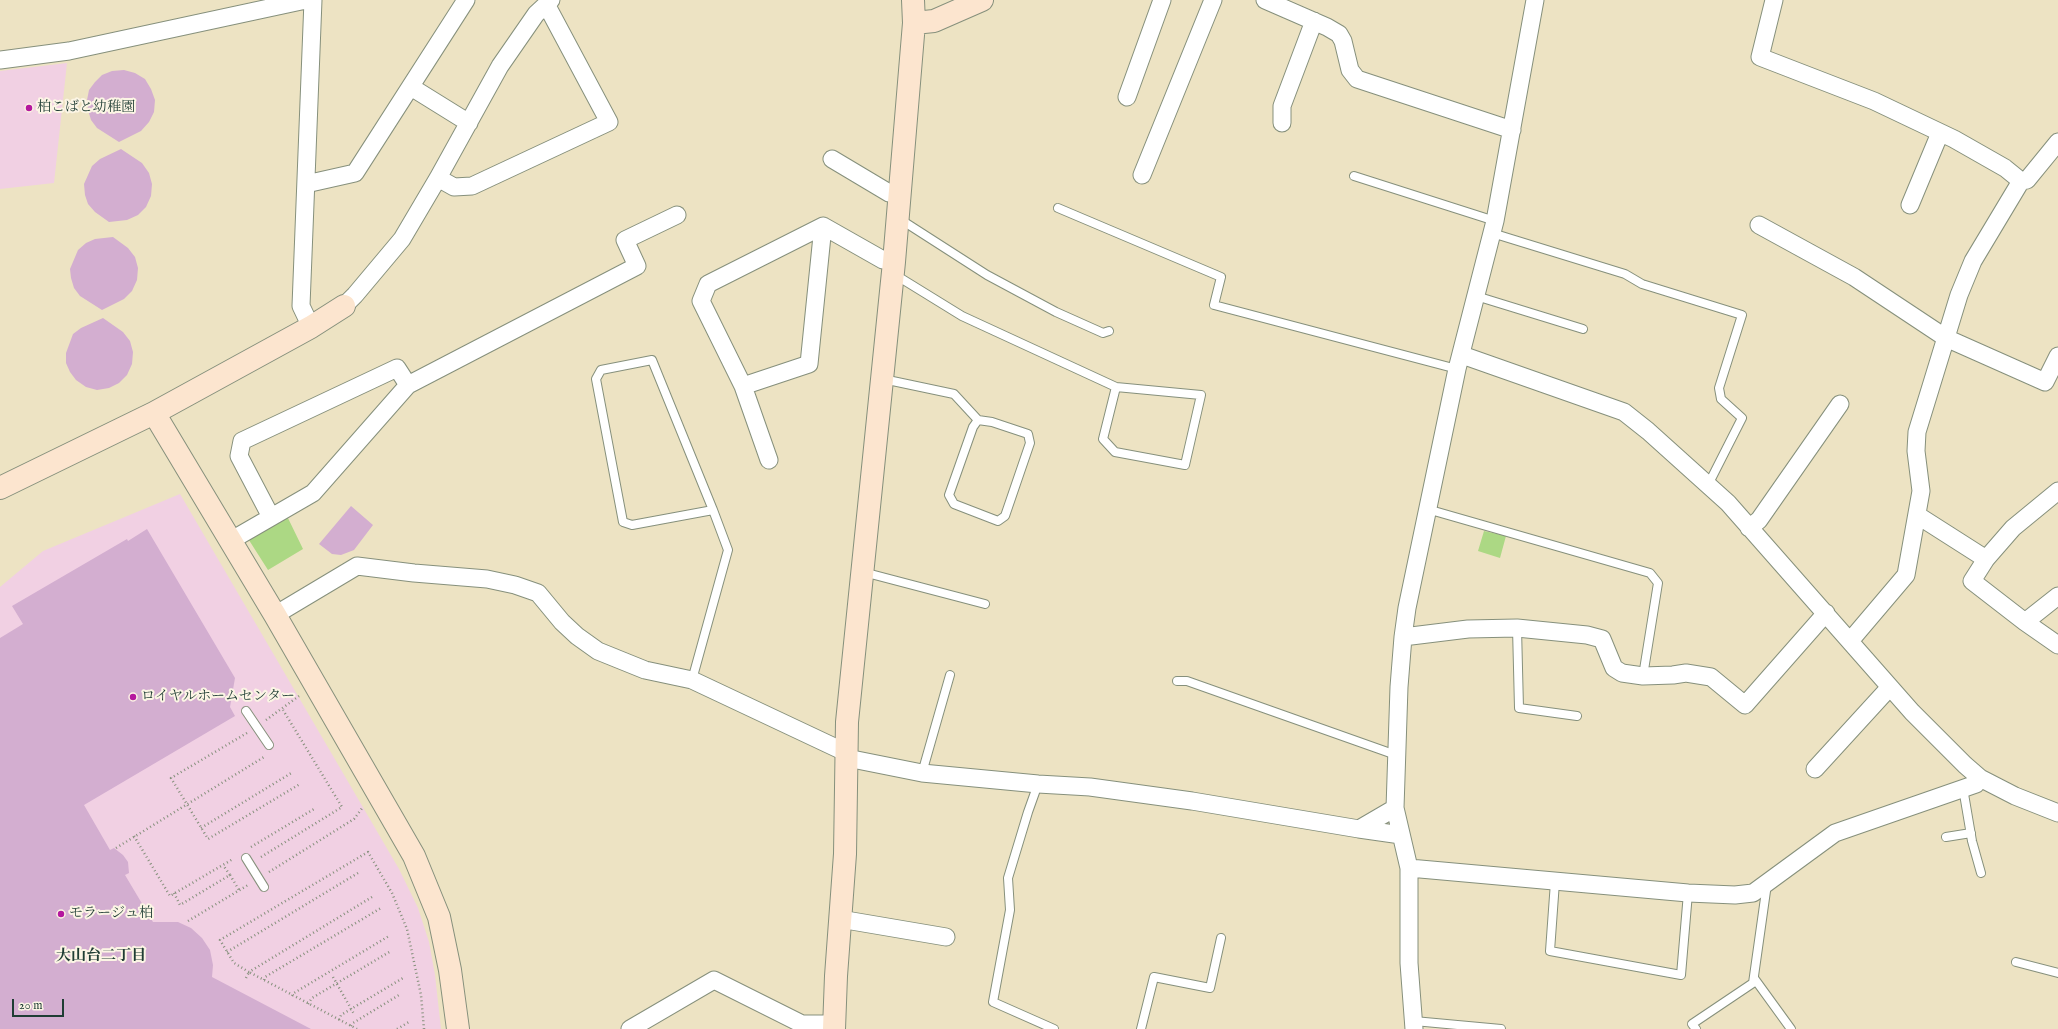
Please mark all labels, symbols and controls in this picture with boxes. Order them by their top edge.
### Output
place label: 柏こばと幼稚園 [37,100,135,116]
marker: 柏こばと幼稚園 [24,103,34,113]
place label: ロイヤルホームセンター [141,689,295,705]
marker: ロイヤルホームセンター [128,692,138,702]
place label: モラージュ柏 [69,906,153,922]
marker: モラージュ柏 [56,909,66,919]
district label: 大山台二丁目 [56,948,146,966]
scale bar [14,991,66,1017]
text: 20 m [19,998,42,1013]

